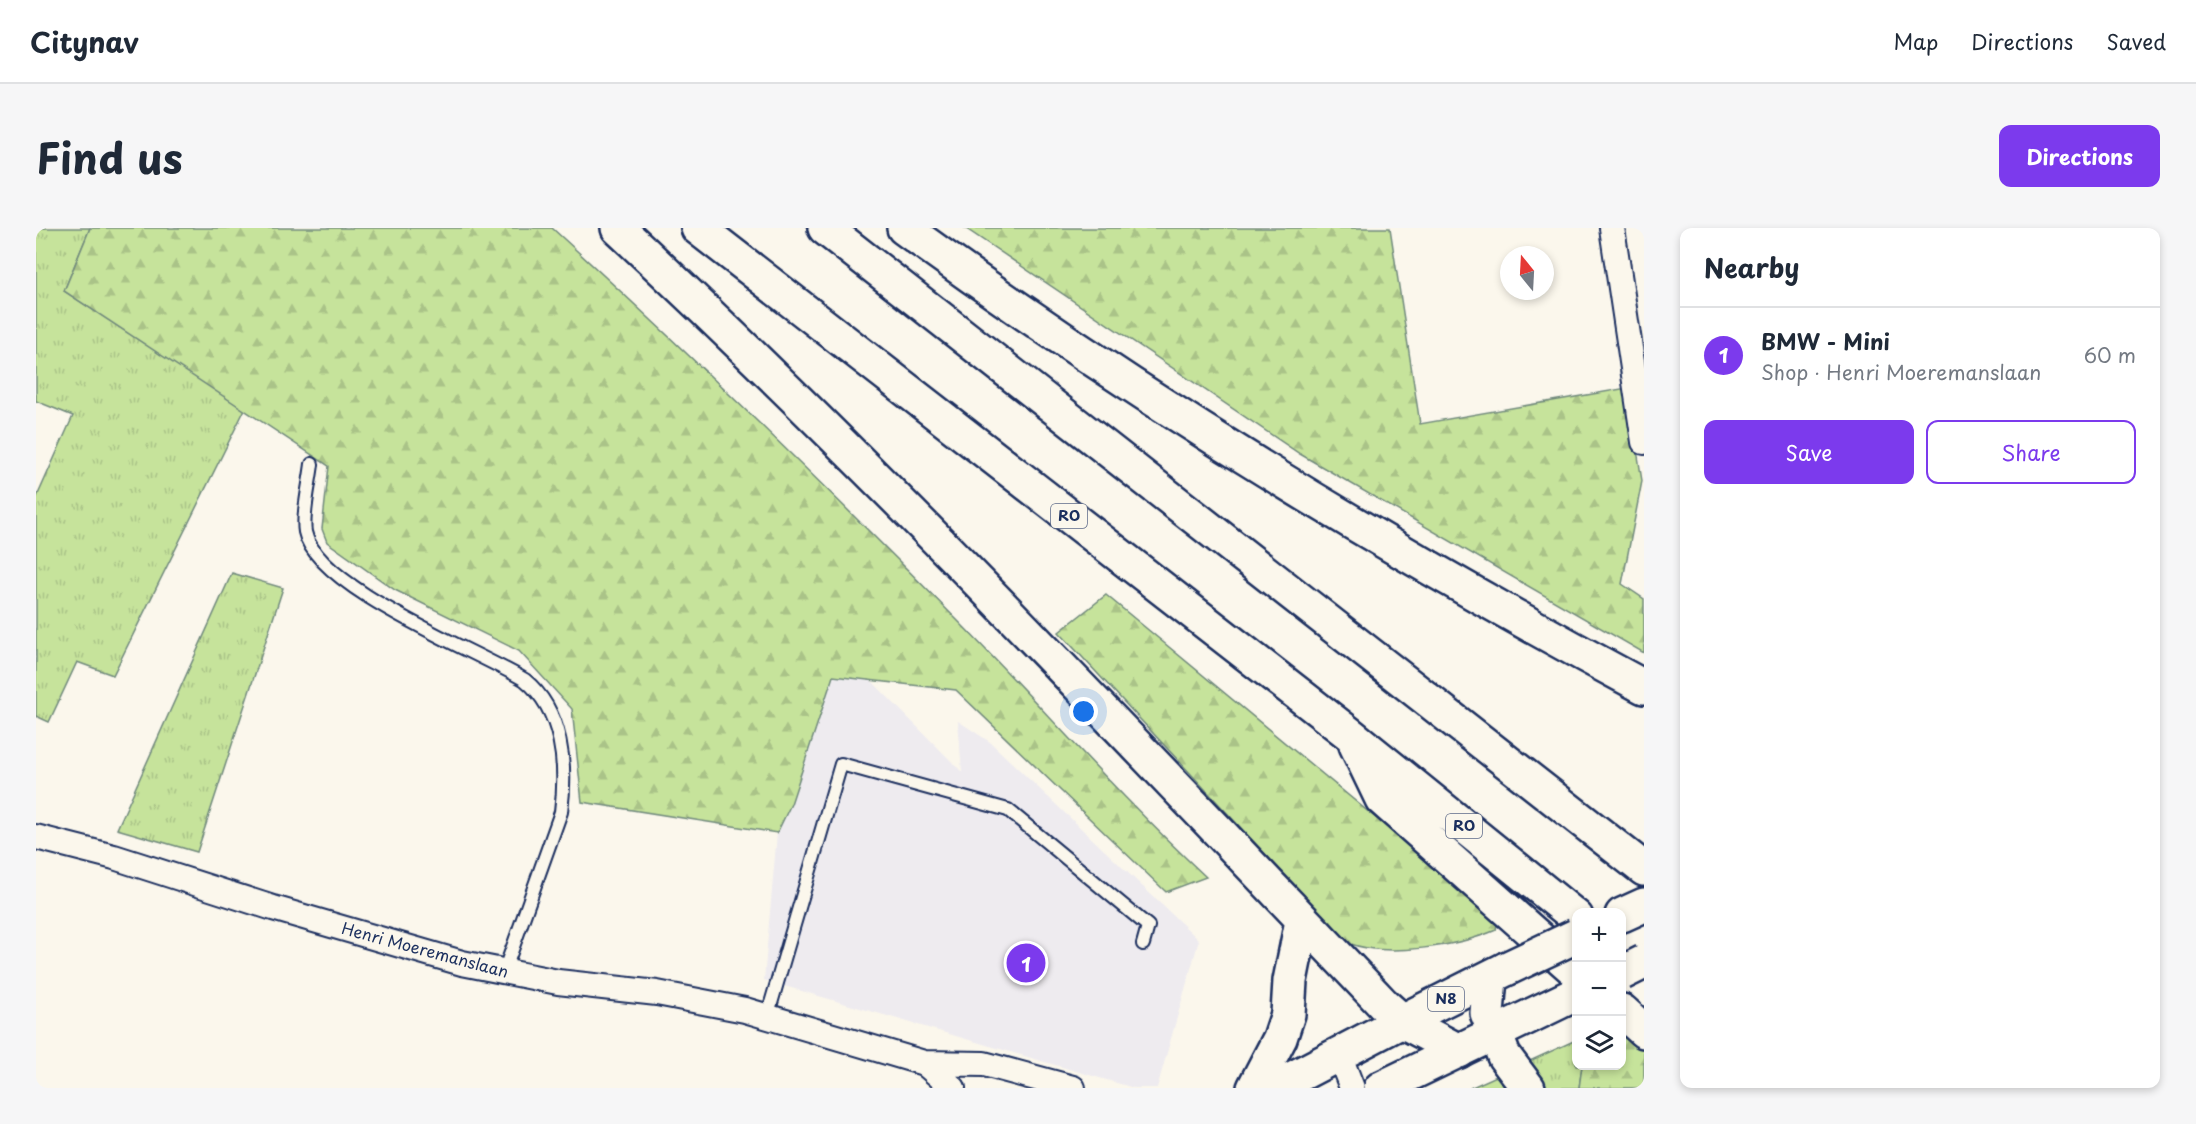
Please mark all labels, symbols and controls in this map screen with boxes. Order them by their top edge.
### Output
text: Citynav [30,20,139,63]
text: Map [1893,25,1938,57]
text: Directions [1971,25,2073,57]
text: Saved [2106,25,2166,57]
text: Find us [36,125,183,188]
button: Directions [1999,125,2160,187]
north arrow [1500,246,1554,300]
text: Nearby [1704,248,1799,287]
text: BMW - Mini [1761,324,1890,357]
text: 1 [1719,340,1728,370]
text: 60 m [2084,340,2136,370]
text: Shop · Henri Moeremanslaan [1761,357,2041,387]
button: Save [1704,420,1914,484]
button: Share [1926,420,2136,484]
road number: R0 [1051,504,1087,528]
your location [1069,697,1098,726]
road number: R0 [1446,814,1482,838]
map controls [1572,908,1626,1070]
button: + [1572,908,1626,962]
street label: Henri Moeremanslaan [339,915,511,983]
pin: 1 [1006,940,1046,986]
button: − [1572,962,1626,1016]
road number: N8 [1428,987,1464,1011]
button: layers [1572,1016,1626,1070]

